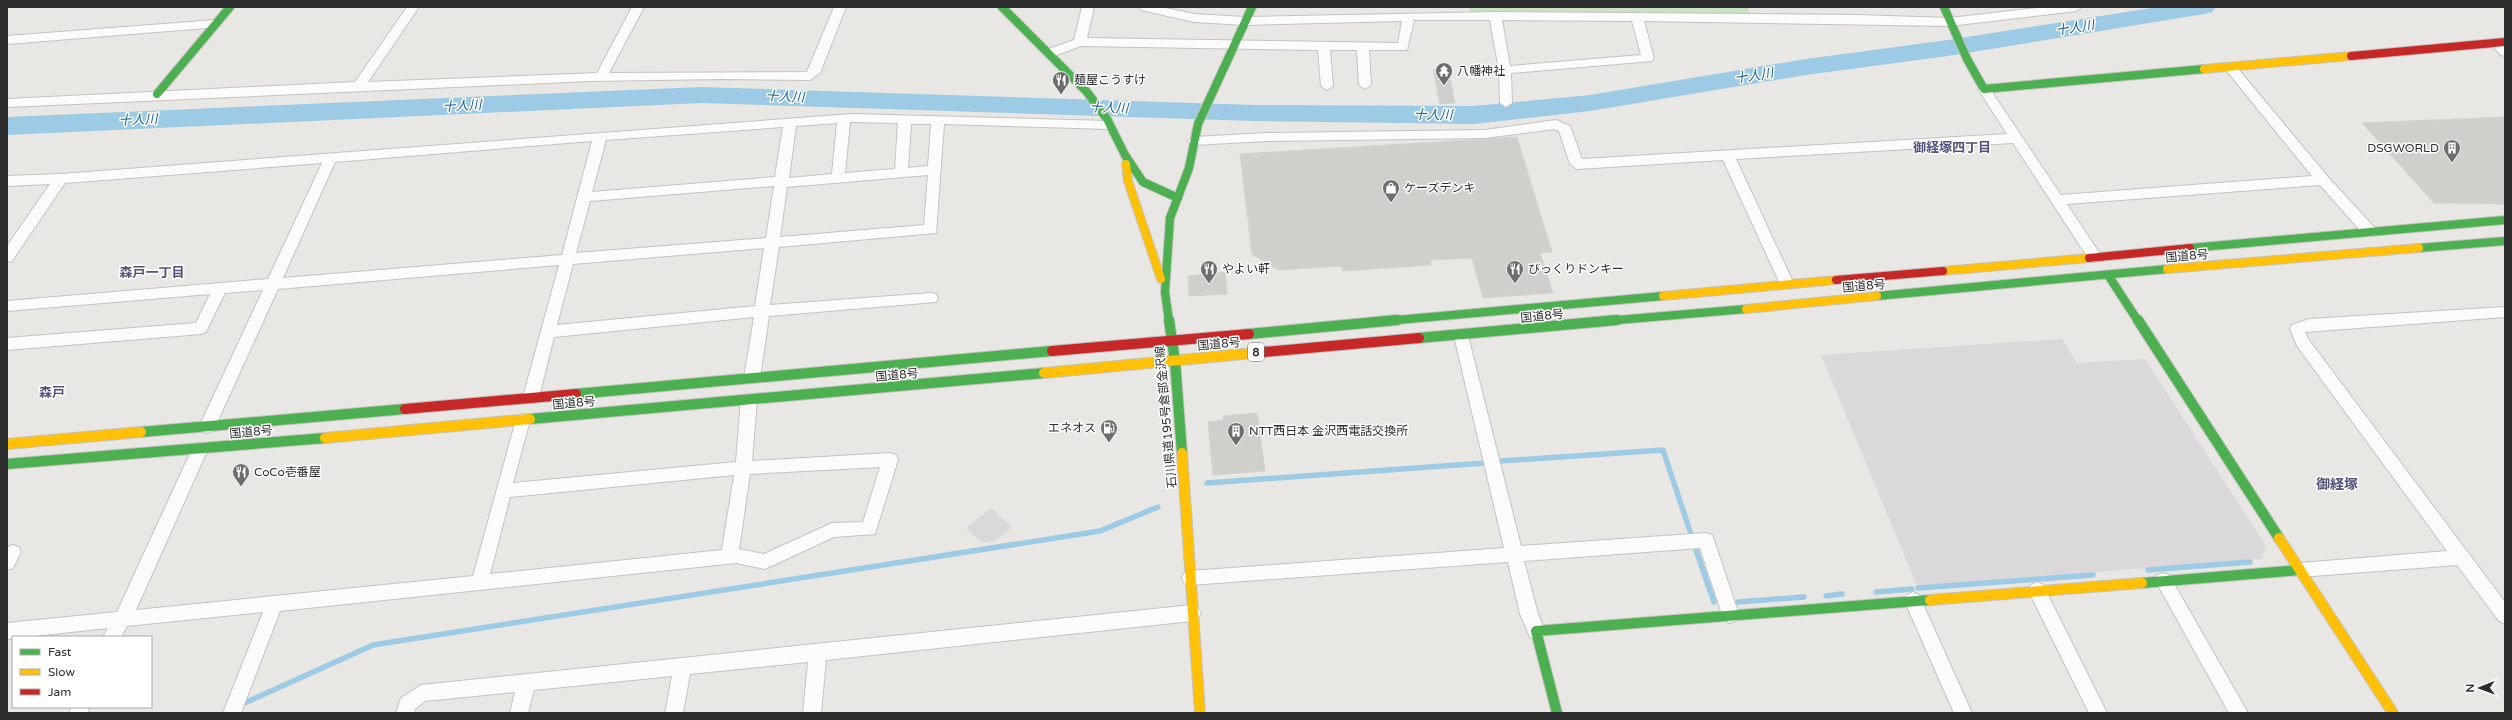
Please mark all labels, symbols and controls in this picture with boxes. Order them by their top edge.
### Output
water label: 十人川 [2054,17,2097,39]
temple icon: 八幡神社 [1434,61,1454,86]
place label: 八幡神社 [1457,64,1505,78]
water label: 十人川 [1733,65,1776,87]
restaurant icon: 麺屋こうすけ [1051,70,1071,95]
place label: 麺屋こうすけ [1074,73,1146,87]
water label: 十人川 [765,88,807,106]
water label: 十人川 [442,97,484,115]
water label: 十人川 [1089,99,1131,117]
water label: 十人川 [1413,107,1455,123]
water label: 十人川 [118,111,160,129]
building icon: DSGWORLD [2442,138,2462,163]
district label: 御経塚四丁目 [1913,140,1991,156]
place label: DSGWORLD [2367,141,2439,155]
shop icon: ケーズデンキ [1381,178,1401,203]
place label: ケーズデンキ [1404,181,1475,195]
street label: 国道8号 [2165,247,2209,265]
restaurant icon: やよい軒 [1199,259,1219,284]
restaurant icon: びっくりドンキー [1505,259,1525,284]
place label: やよい軒 [1222,262,1270,276]
place label: びっくりドンキー [1528,262,1624,276]
district label: 森戸一丁目 [119,265,185,281]
street label: 国道8号 [1842,277,1886,295]
street label: 国道8号 [1520,307,1564,325]
street label: 国道8号 [1197,335,1241,353]
road number: 8 [1248,343,1264,361]
street label: 石川県道195号倉部金沢線 [1153,345,1179,489]
street label: 国道8号 [875,366,919,384]
district label: 森戸 [39,385,65,401]
street label: 国道8号 [552,394,596,412]
fuel station icon: エネオス [1099,418,1119,443]
place label: エネオス [1048,421,1096,435]
building icon: NTT西日本 金沢西電話交換所 [1226,421,1246,446]
street label: 国道8号 [229,423,273,441]
place label: NTT西日本 金沢西電話交換所 [1249,424,1408,438]
restaurant icon: CoCo壱番屋 [231,462,251,487]
place label: CoCo壱番屋 [254,465,321,479]
district label: 御経塚 [2316,476,2358,493]
legend [12,636,152,708]
text: Fast [48,645,72,659]
text: Slow [48,665,75,679]
north arrow [2460,668,2500,708]
text: N [2464,684,2477,693]
text: Jam [48,685,71,699]

